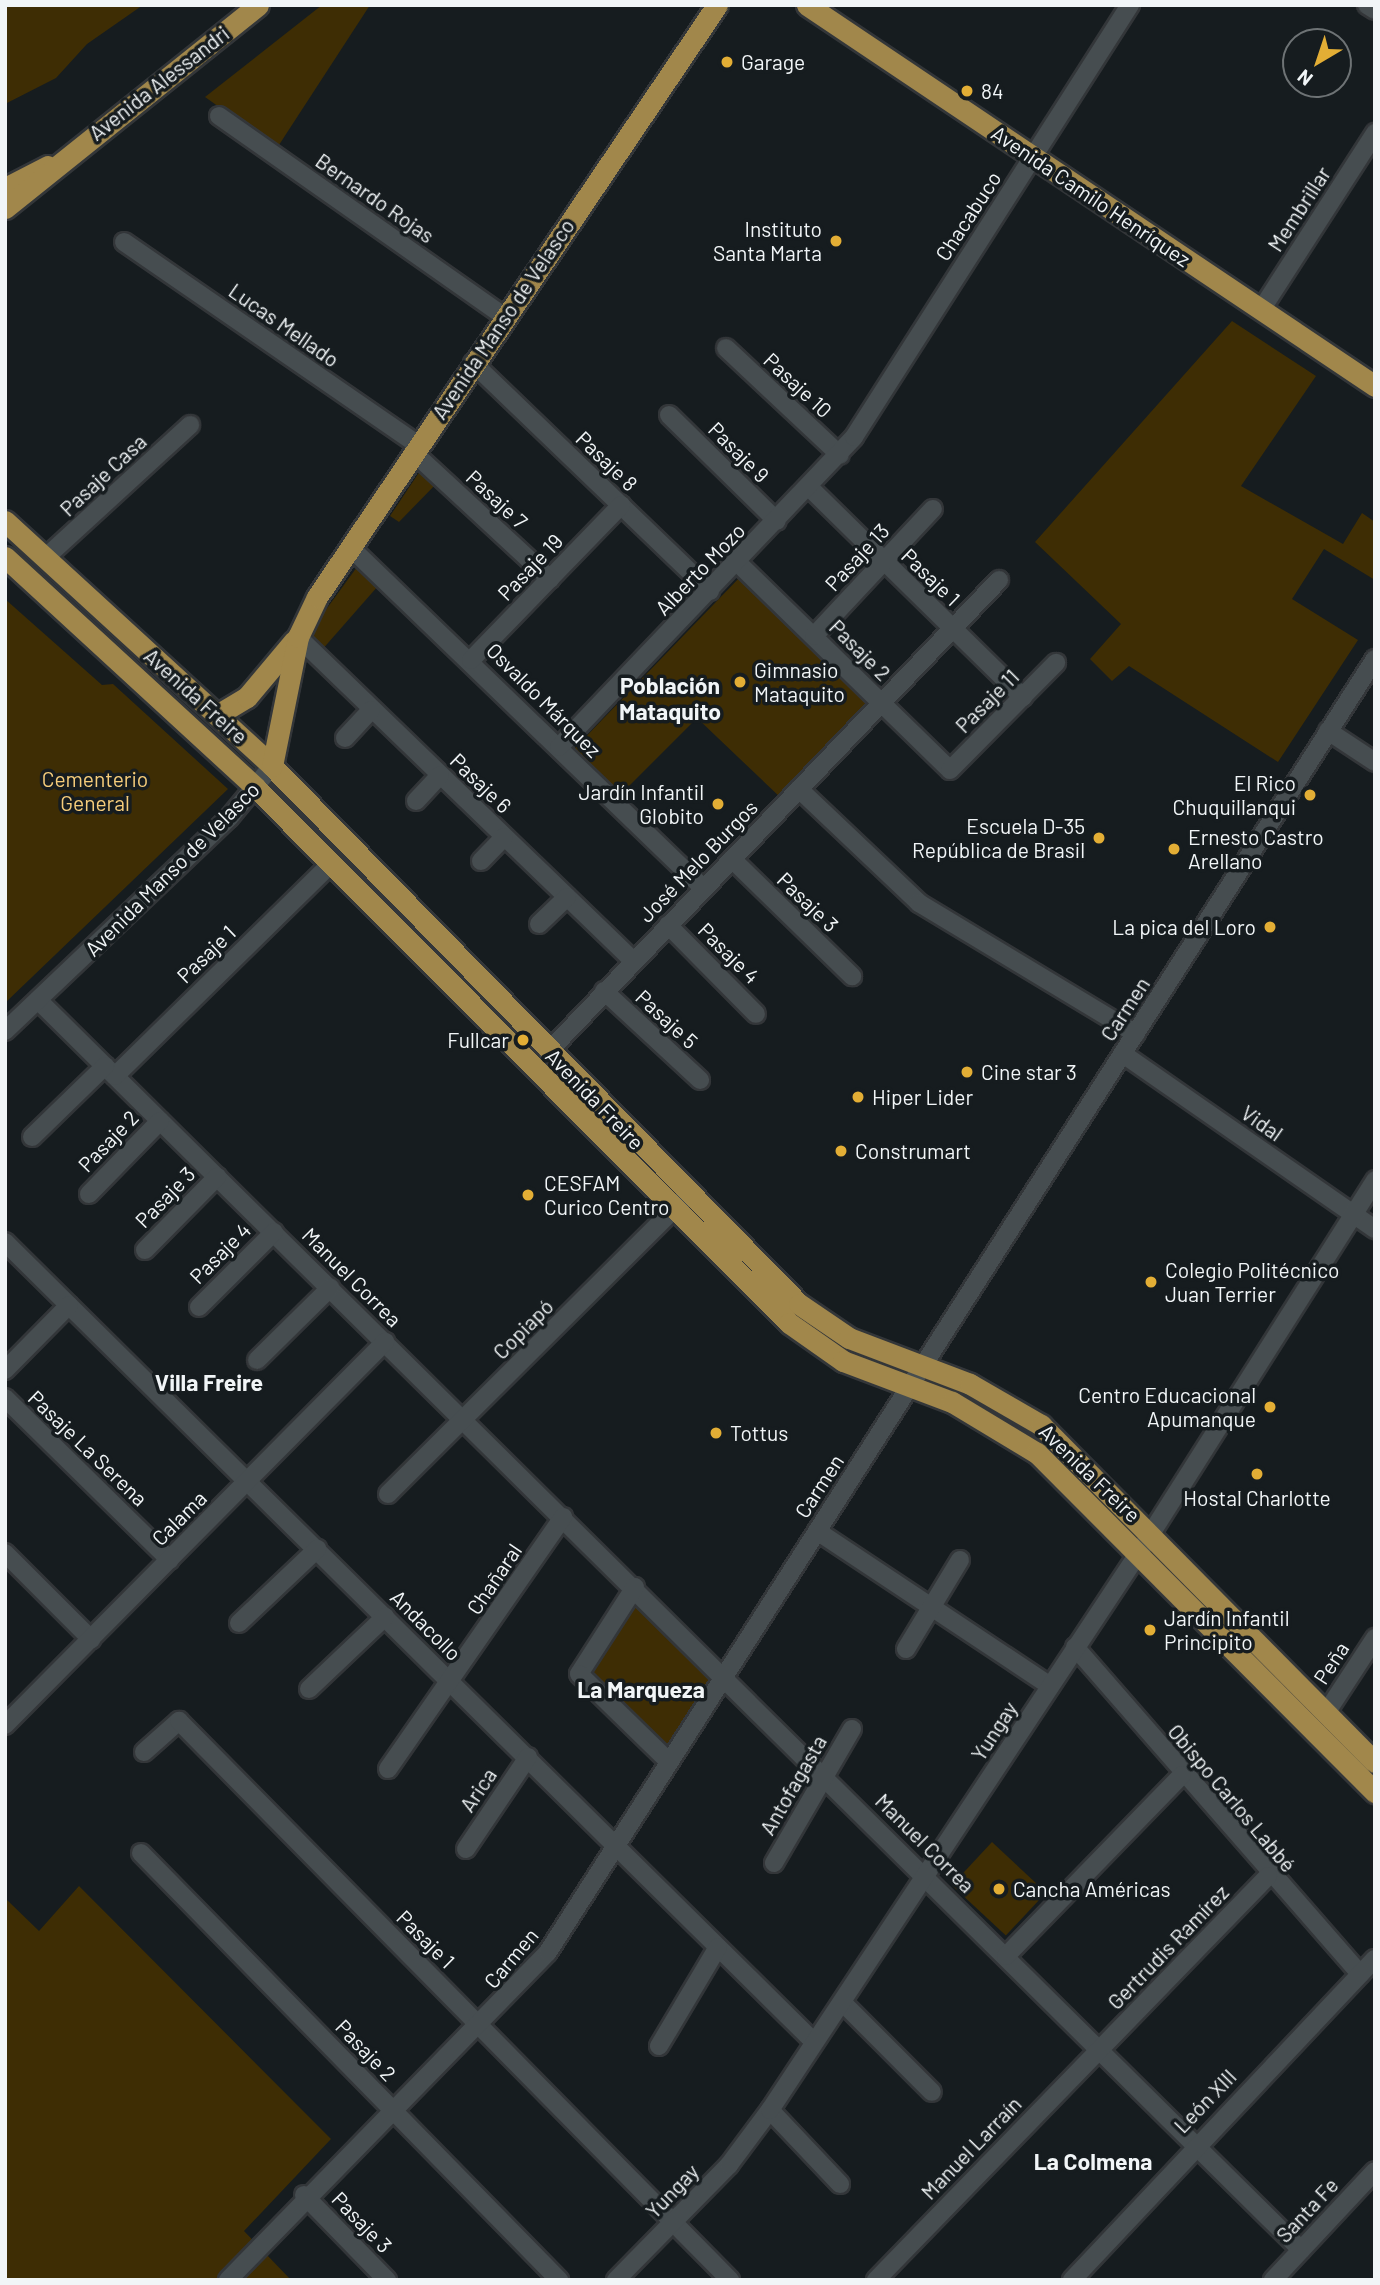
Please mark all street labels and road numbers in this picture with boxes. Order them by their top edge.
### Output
street label: Avenida Alessandri [84,20,234,146]
street label: Avenida Camilo Henríquez [987,120,1195,272]
street label: Bernardo Rojas [311,148,439,248]
street label: Membrillar [1262,162,1336,256]
street label: Chacabuco [930,167,1006,265]
street label: Avenida Manso de Velasco [427,214,579,424]
street label: Lucas Mellado [224,278,344,372]
street label: Pasaje 10 [759,347,837,423]
street label: Pasaje 9 [703,416,775,488]
street label: Pasaje 8 [571,426,643,496]
street label: Pasaje Casa [55,429,151,521]
street label: Pasaje 7 [461,464,533,534]
street label: Alberto Mozo [650,518,750,620]
street label: Pasaje 13 [820,518,894,596]
street label: Pasaje 19 [492,528,568,606]
street label: Pasaje 1 [896,543,966,611]
street label: Pasaje 2 [824,614,896,686]
street label: Osvaldo Márquez [482,638,606,762]
street label: Avenida Freire [139,643,253,749]
street label: Pasaje 11 [950,664,1024,738]
street label: Pasaje 6 [445,748,517,818]
street label: Avenida Manso de Velasco [80,777,264,961]
street label: José Melo Burgos [633,795,763,927]
street label: Pasaje 3 [772,867,844,937]
street label: Pasaje 4 [693,917,765,989]
street label: Pasaje 1 [171,920,241,988]
street label: Carmen [1095,972,1155,1046]
street label: Pasaje 5 [631,984,703,1054]
street label: Avenida Freire [541,1043,649,1155]
street label: Vidal [1236,1100,1288,1146]
street label: Pasaje 2 [73,1105,143,1177]
street label: Pasaje 3 [130,1161,200,1233]
street label: Pasaje 4 [184,1217,256,1289]
street label: Manuel Correa [297,1222,407,1332]
street label: Copiapó [488,1294,558,1364]
street label: Pasaje La Serena [23,1385,153,1511]
street label: Avenida Freire [1034,1419,1146,1527]
street label: Carmen [789,1449,849,1523]
street label: Calama [146,1485,212,1551]
street label: Chañaral [461,1539,527,1619]
street label: Andacollo [385,1584,467,1666]
street label: Peña [1308,1637,1354,1689]
street label: Yungay [966,1697,1022,1765]
street label: Obispo Carlos Labbé [1163,1719,1301,1877]
street label: Antofagasta [754,1731,832,1839]
street label: Arica [454,1763,502,1817]
street label: Manuel Correa [870,1788,980,1898]
street label: Gertrudis Ramírez [1102,1880,1234,2014]
street label: Pasaje 1 [392,1905,460,1973]
street label: Carmen [479,1923,543,1993]
street label: Pasaje 2 [331,2014,401,2086]
street label: León XIII [1169,2064,1241,2138]
street label: Manuel Larraín [916,2091,1026,2205]
street label: Yungay [640,2159,704,2223]
street label: Santa Fe [1271,2172,1343,2248]
street label: Pasaje 3 [327,2186,397,2258]

